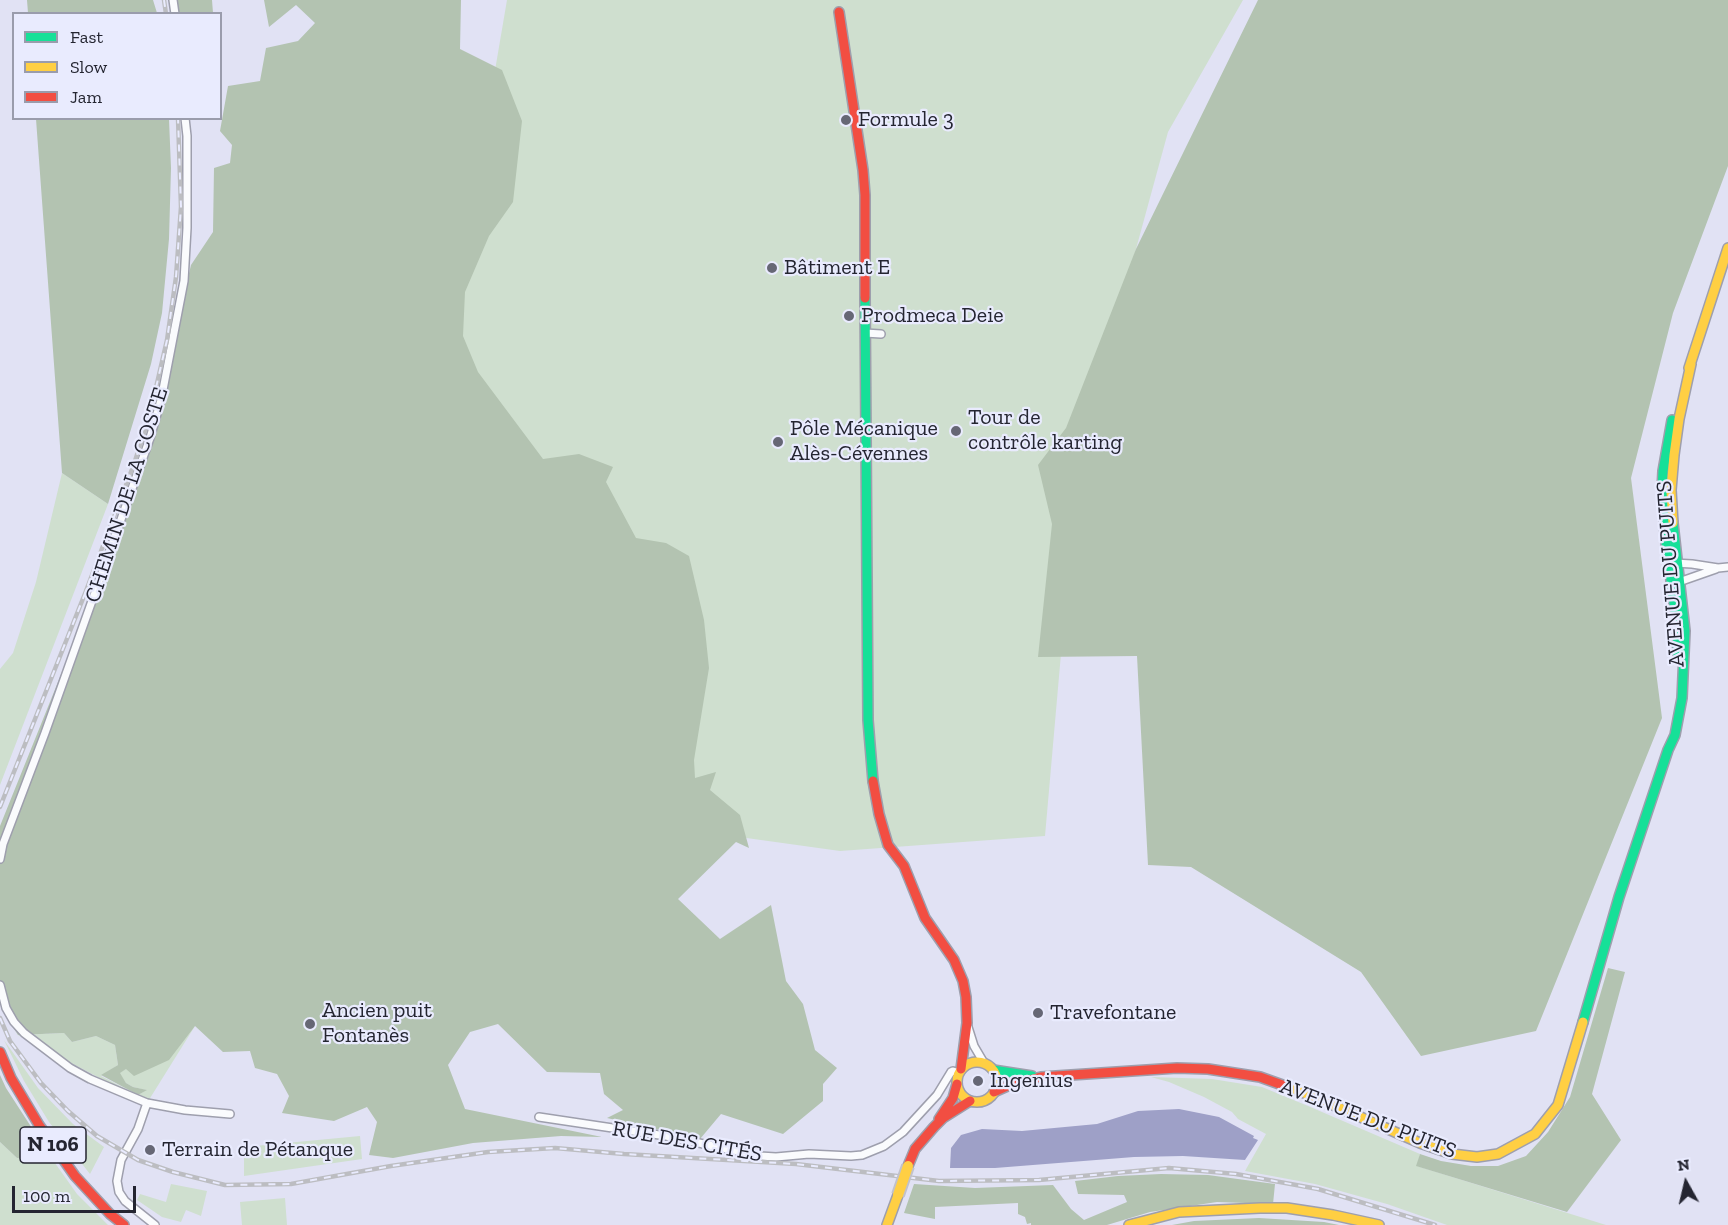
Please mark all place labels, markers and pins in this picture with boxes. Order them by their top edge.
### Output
place label: Formule 3 [858,107,954,133]
marker: Formule 3 [839,113,853,127]
place label: Bâtiment E [784,255,890,281]
marker: Bâtiment E [765,261,779,275]
place label: Prodmeca Deie [861,303,1004,329]
marker: Prodmeca Deie [842,309,856,323]
place label: Tour de contrôle karting [968,405,1122,457]
place label: Pôle Mécanique Alès-Cévennes [790,416,938,468]
marker: Tour de contrôle karting [949,424,963,438]
marker: Pôle Mécanique Alès-Cévennes [771,435,785,449]
place label: Ancien puit Fontanès [322,998,432,1050]
place label: Travefontane [1050,1000,1176,1026]
marker: Travefontane [1031,1006,1045,1020]
marker: Ancien puit Fontanès [303,1017,317,1031]
place label: Ingenius [990,1068,1073,1094]
marker: Ingenius [971,1074,985,1088]
place label: Terrain de Pétanque [162,1137,353,1163]
marker: Terrain de Pétanque [143,1143,157,1157]

